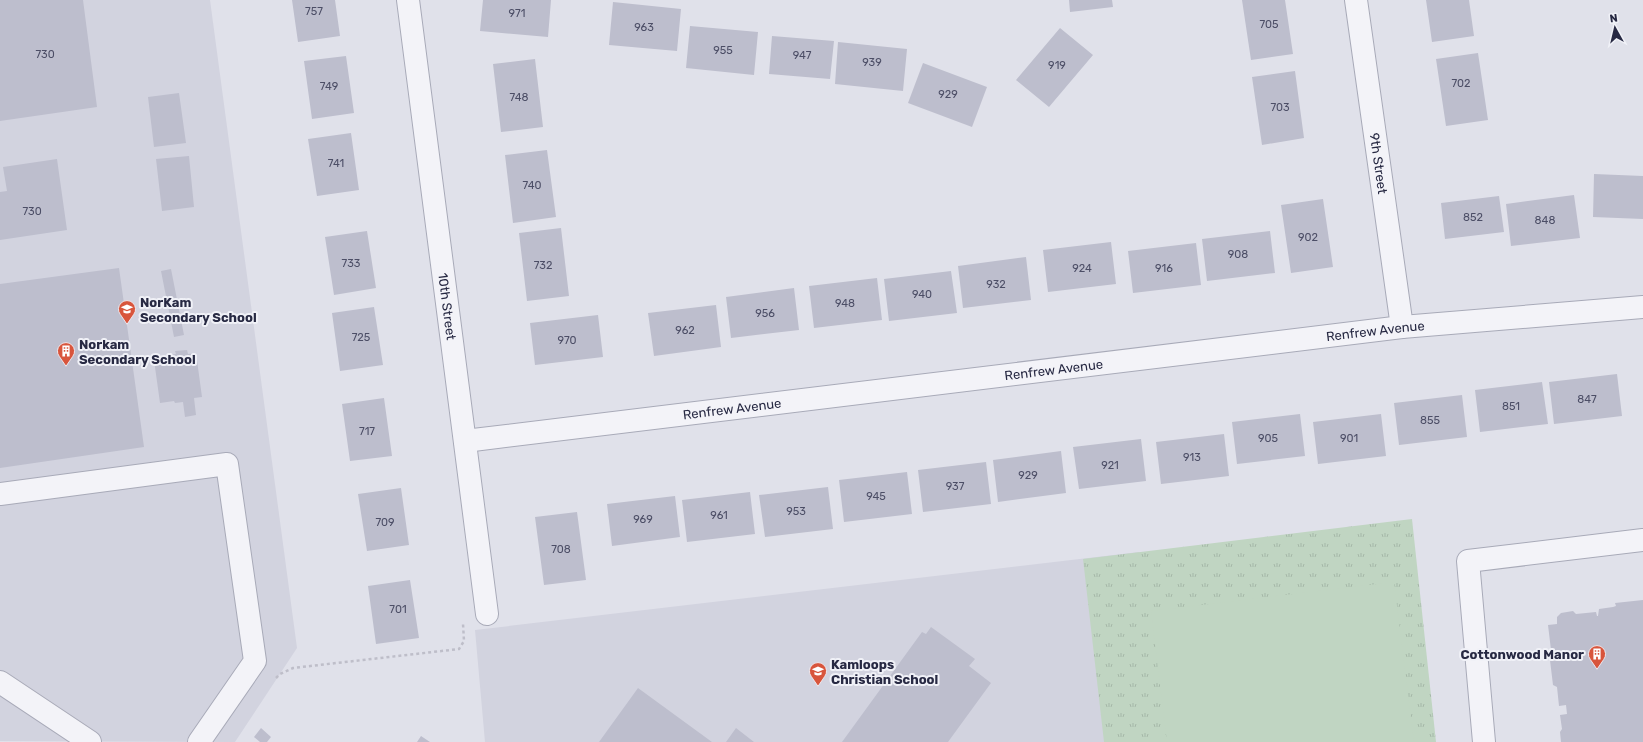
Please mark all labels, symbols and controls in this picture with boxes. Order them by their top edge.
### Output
house number: 757 [305,5,323,18]
house number: 971 [509,7,525,20]
north arrow [1595,8,1635,48]
text: N [1609,12,1619,26]
house number: 705 [1259,18,1279,31]
house number: 963 [634,21,654,34]
house number: 955 [713,44,733,57]
house number: 730 [35,48,55,61]
house number: 947 [793,49,812,62]
house number: 939 [862,56,882,69]
house number: 919 [1048,59,1066,72]
house number: 702 [1451,77,1471,90]
house number: 749 [320,80,338,93]
house number: 929 [938,88,958,101]
house number: 748 [509,91,529,104]
house number: 703 [1270,101,1290,114]
street label: 9th Street [1367,132,1391,195]
house number: 741 [328,157,344,170]
house number: 740 [522,179,542,192]
house number: 730 [22,205,42,218]
house number: 852 [1463,211,1483,224]
house number: 848 [1535,214,1555,227]
house number: 902 [1298,231,1318,244]
house number: 908 [1228,248,1248,261]
house number: 733 [342,257,361,270]
house number: 732 [534,259,552,272]
house number: 924 [1072,262,1092,275]
house number: 916 [1155,262,1173,275]
street label: 10th Street [436,272,459,341]
house number: 932 [986,278,1006,291]
house number: 940 [912,288,932,301]
place label: NorKam Secondary School [140,295,257,325]
house number: 948 [835,297,855,310]
school or university icon: NorKam Secondary School [117,299,137,324]
house number: 956 [755,307,775,320]
street label: Renfrew Avenue [1325,318,1425,344]
house number: 962 [675,324,695,337]
house number: 725 [352,331,371,344]
house number: 970 [557,334,577,347]
place label: Norkam Secondary School [79,337,196,367]
building icon: Norkam Secondary School [56,341,76,366]
street label: Renfrew Avenue [1004,356,1104,383]
house number: 847 [1577,393,1597,406]
street label: Renfrew Avenue [682,395,782,422]
house number: 851 [1502,400,1520,413]
house number: 855 [1420,414,1440,427]
house number: 717 [359,425,375,438]
house number: 905 [1258,432,1278,445]
house number: 901 [1340,432,1358,445]
house number: 913 [1183,451,1201,464]
house number: 921 [1101,459,1119,472]
house number: 929 [1018,469,1038,482]
house number: 937 [946,480,965,493]
house number: 945 [866,490,886,503]
house number: 953 [786,505,806,518]
house number: 961 [710,509,728,522]
house number: 969 [633,513,653,526]
house number: 709 [375,516,395,529]
house number: 708 [551,543,571,556]
house number: 701 [389,603,407,616]
building icon: Cottonwood Manor [1587,644,1607,669]
place label: Cottonwood Manor [1460,647,1584,662]
place label: Kamloops Christian School [831,657,938,687]
school or university icon: Kamloops Christian School [808,661,828,686]

